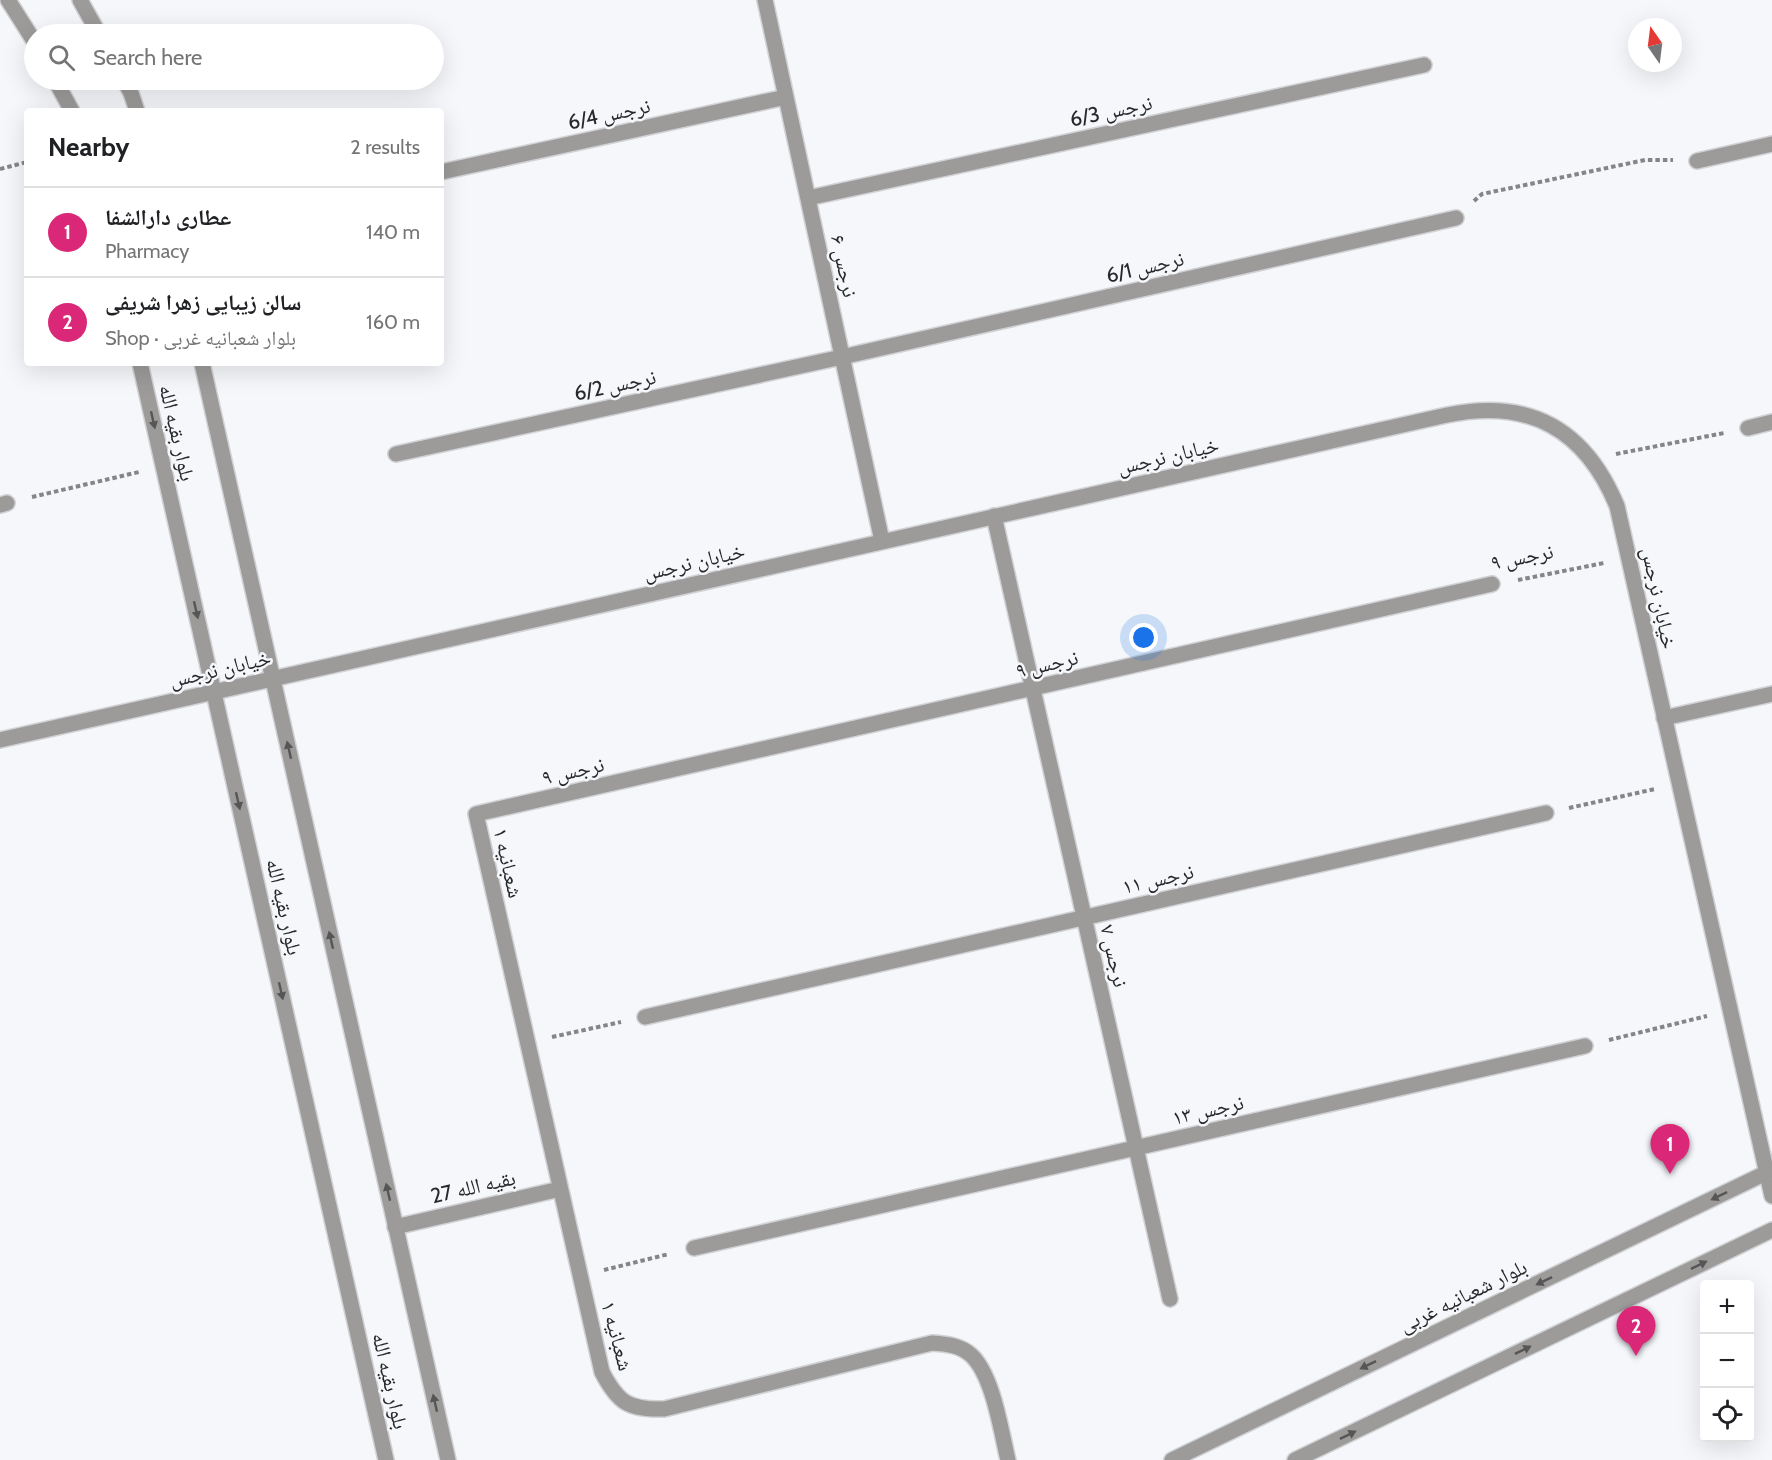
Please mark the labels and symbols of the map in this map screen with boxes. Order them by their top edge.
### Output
north arrow [1628,18,1682,72]
street label: نرجس 6/3 [1067,90,1155,132]
street label: نرجس 6/4 [565,93,653,135]
street label: نرجس ۶ [825,232,863,300]
street label: نرجس 6/1 [1103,245,1187,289]
street label: نرجس 6/2 [571,364,659,406]
street label: بلوار بقیه الله [154,382,201,484]
one-way arrow [149,411,158,430]
street label: خیابان نرجس [1115,432,1221,480]
street label: خیابان نرجس [641,538,747,586]
street label: نرجس ۹ [1489,538,1555,576]
street label: خیابان نرجس [1636,545,1682,651]
one-way arrow [191,601,201,620]
your location [1129,623,1158,652]
street label: نرجس ۹ [1013,644,1081,684]
street label: خیابان نرجس [167,645,273,693]
one-way arrow [283,741,293,759]
street label: نرجس ۹ [539,751,607,791]
one-way arrow [234,791,244,810]
street label: شعبانیه ۱ [488,826,529,900]
street label: بلوار بقیه الله [261,856,308,958]
street label: نرجس ۱۱ [1120,858,1196,900]
street label: نرجس ۷ [1094,922,1134,990]
one-way arrow [326,931,335,950]
one-way arrow [277,982,286,1001]
street label: نرجس ۱۳ [1170,1089,1246,1131]
pin: 1 [1650,1124,1690,1174]
street label: بقیه الله 27 [428,1165,518,1208]
one-way arrow [382,1183,392,1201]
one-way arrow [1711,1191,1728,1200]
street label: بلوار شعبانیه غربی [1395,1254,1531,1338]
one-way arrow [1690,1260,1707,1270]
one-way arrow [1535,1276,1552,1285]
street label: شعبانیه ۱ [596,1298,639,1373]
pin: 2 [1616,1306,1656,1356]
street label: بلوار بقیه الله [367,1330,414,1432]
one-way arrow [1515,1345,1532,1354]
one-way arrow [1360,1361,1377,1370]
one-way arrow [430,1393,439,1412]
one-way arrow [1339,1430,1356,1439]

